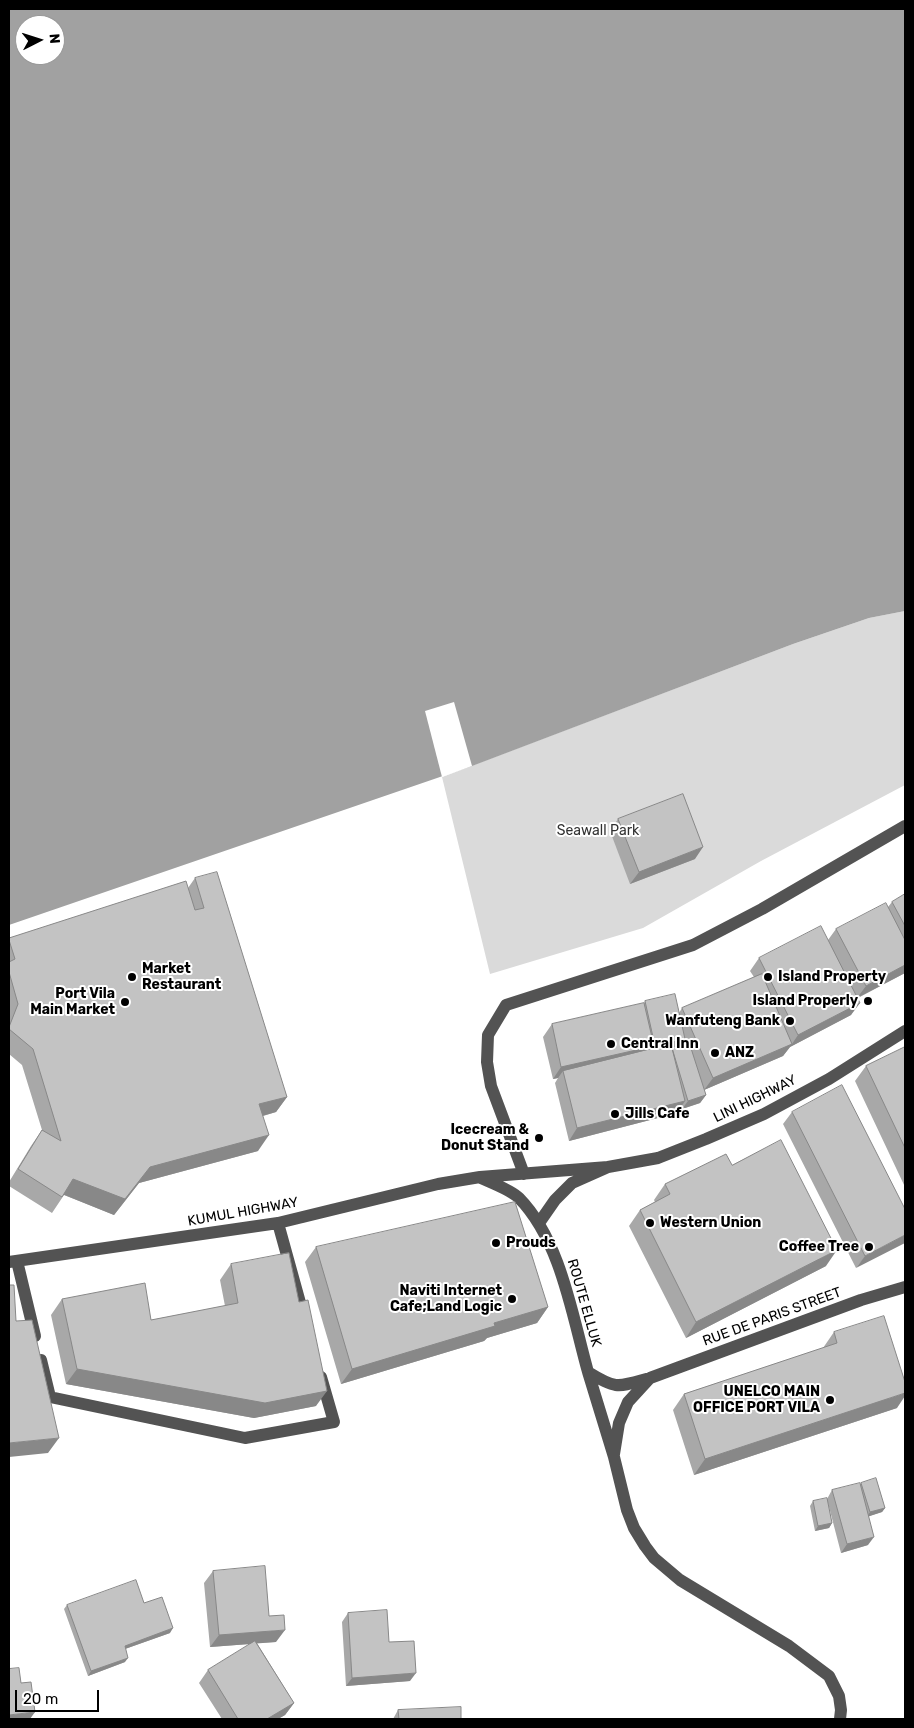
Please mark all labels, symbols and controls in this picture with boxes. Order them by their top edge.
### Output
north arrow [15,15,65,65]
text: N [46,33,63,44]
park label: Seawall Park [557,823,639,839]
place label: Market Restaurant [142,961,221,994]
place label: Island Property [778,969,886,985]
marker: Market Restaurant [126,971,138,983]
marker: Island Property [762,971,774,983]
place label: Port Vila Main Market [30,986,115,1019]
place label: Island Properly [752,993,858,1009]
marker: Island Properly [862,995,874,1007]
marker: Port Vila Main Market [119,996,131,1008]
place label: Wanfuteng Bank [665,1013,780,1029]
marker: Wanfuteng Bank [784,1015,796,1027]
place label: Central Inn [621,1036,699,1052]
marker: Central Inn [605,1038,617,1050]
place label: ANZ [725,1045,754,1061]
marker: ANZ [709,1047,721,1059]
street label: LINI HIGHWAY [711,1072,799,1126]
place label: Jills Cafe [625,1106,690,1122]
marker: Jills Cafe [609,1108,621,1120]
place label: Icecream & Donut Stand [441,1122,529,1154]
marker: Icecream & Donut Stand [533,1132,545,1144]
street label: KUMUL HIGHWAY [186,1194,300,1230]
place label: Western Union [660,1215,761,1231]
marker: Western Union [644,1217,656,1229]
place label: Prouds [506,1235,556,1251]
marker: Prouds [490,1237,502,1249]
place label: Coffee Tree [779,1239,859,1255]
marker: Coffee Tree [863,1241,875,1253]
street label: ROUTE ELLUK [563,1257,605,1349]
place label: Naviti Internet Cafe;Land Logic [390,1283,502,1315]
street label: RUE DE PARIS STREET [700,1284,844,1350]
marker: Naviti Internet Cafe;Land Logic [506,1293,518,1305]
place label: UNELCO MAIN OFFICE PORT VILA [693,1384,820,1416]
marker: UNELCO MAIN OFFICE PORT VILA [824,1394,836,1406]
scale bar [18,1680,101,1712]
text: 20 m [23,1690,58,1708]

